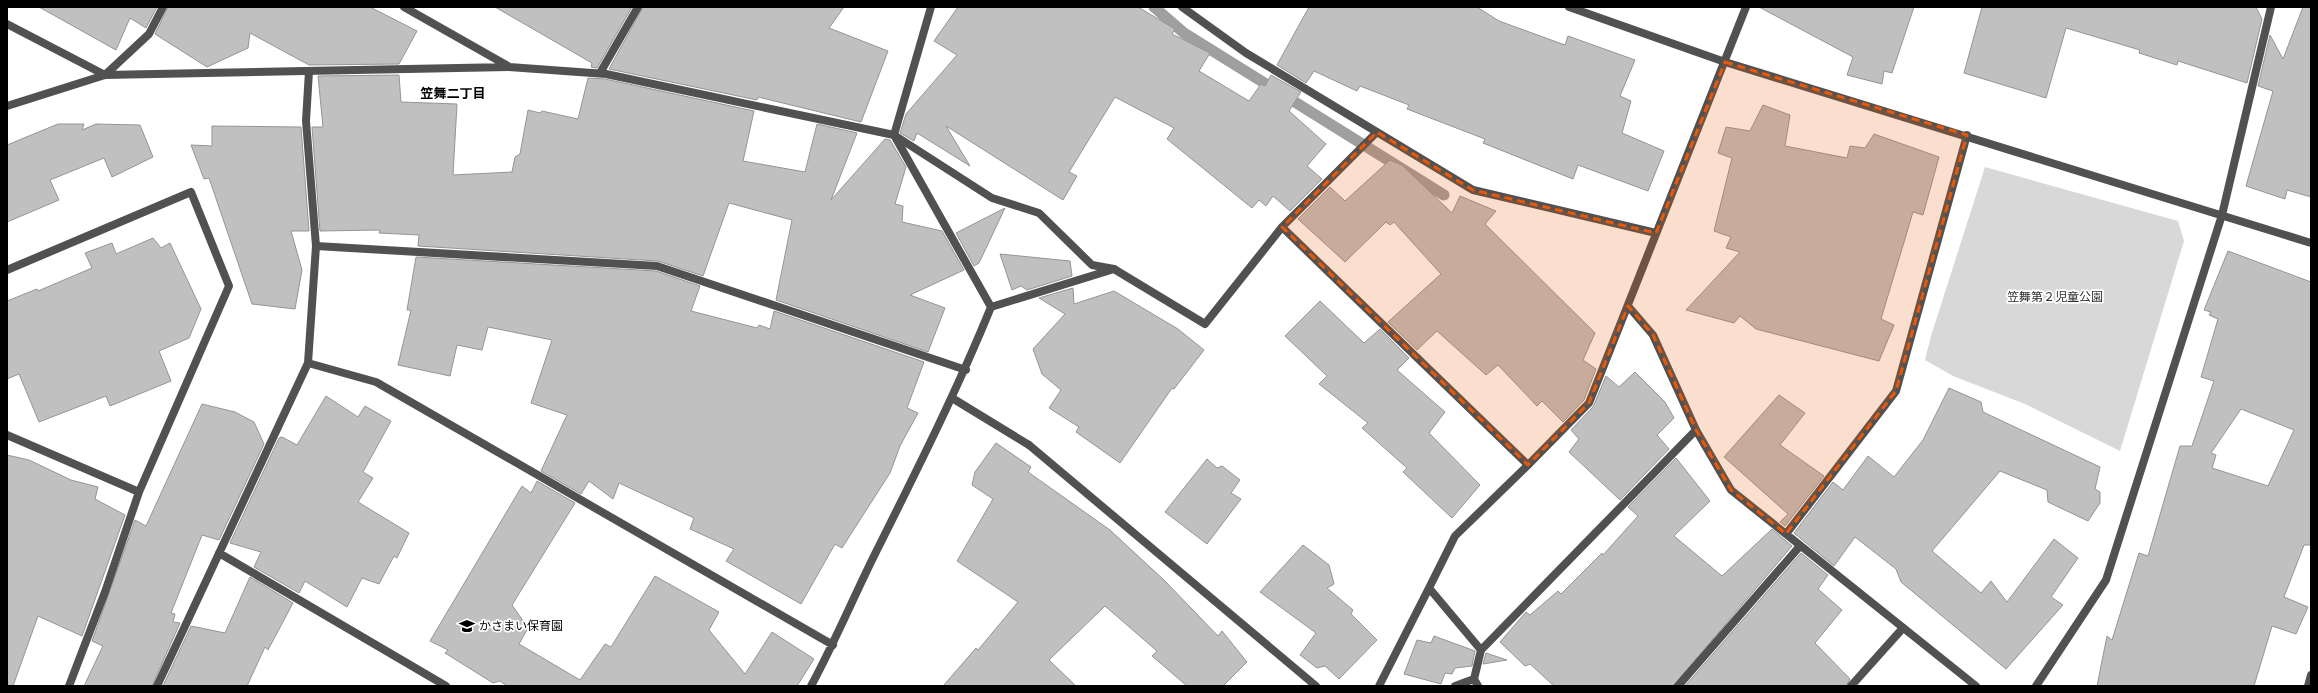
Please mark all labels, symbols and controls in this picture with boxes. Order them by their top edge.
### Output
district label: 笠舞二丁目 [420,86,486,100]
park label: 笠舞第２児童公園 [2007,290,2103,303]
school or university icon: かさまい保育園 [458,617,476,635]
place label: かさまい保育園 [479,619,563,632]

